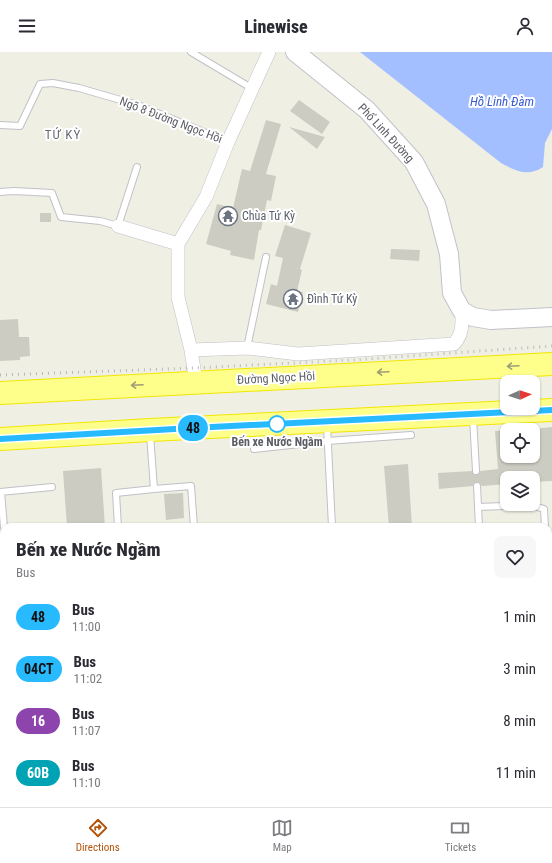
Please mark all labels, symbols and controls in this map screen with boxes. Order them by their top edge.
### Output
icon: menu [16,15,38,37]
icon: person [514,15,536,37]
text: Linewise [244,16,308,37]
street label: Ngõ 8 Đường Ngọc Hồi [118,94,224,146]
water label: Hồ Linh Đàm [470,94,534,109]
street label: Phố Linh Đường [355,101,417,165]
district label: TỨ KỲ [45,127,81,142]
temple icon: Chùa Tứ Kỳ [217,205,239,227]
place label: Chùa Tứ Kỳ [242,209,295,223]
temple icon: Đình Tứ Kỳ [282,288,304,310]
place label: Đình Tứ Kỳ [307,292,357,306]
one-way arrow [507,362,520,369]
one-way arrow [377,368,390,376]
street label: Đường Ngọc Hồi [237,369,315,387]
north arrow [500,375,540,415]
map controls [500,375,540,511]
one-way arrow [131,381,144,388]
line badge: 48 [175,415,211,441]
marker: Bến xe Nước Ngầm [268,415,286,433]
text: 48 [186,420,200,436]
button: locate [500,423,540,463]
place label: Bến xe Nước Ngầm [231,435,323,449]
button: layers [500,471,540,511]
button: heart [494,536,536,578]
text: Bến xe Nước Ngầm [16,538,160,561]
text: Bus [16,565,35,580]
text: Bus [72,601,95,619]
text: 1 min [503,608,536,626]
text: 48 [31,609,45,625]
text: 11:00 [72,619,101,634]
text: Bus [74,653,96,671]
text: 3 min [503,660,536,678]
text: 04CT [24,661,54,677]
text: 11:02 [74,671,102,686]
text: Bus [72,705,95,723]
text: 8 min [503,712,536,730]
text: 16 [31,713,45,729]
text: 11:07 [72,723,101,738]
text: Bus [72,757,95,775]
text: 11 min [496,764,536,782]
text: 60B [27,765,49,781]
text: 11:10 [72,775,101,790]
tab: Directions [76,817,120,854]
tab: Map [271,817,293,854]
tab: Tickets [445,817,476,854]

